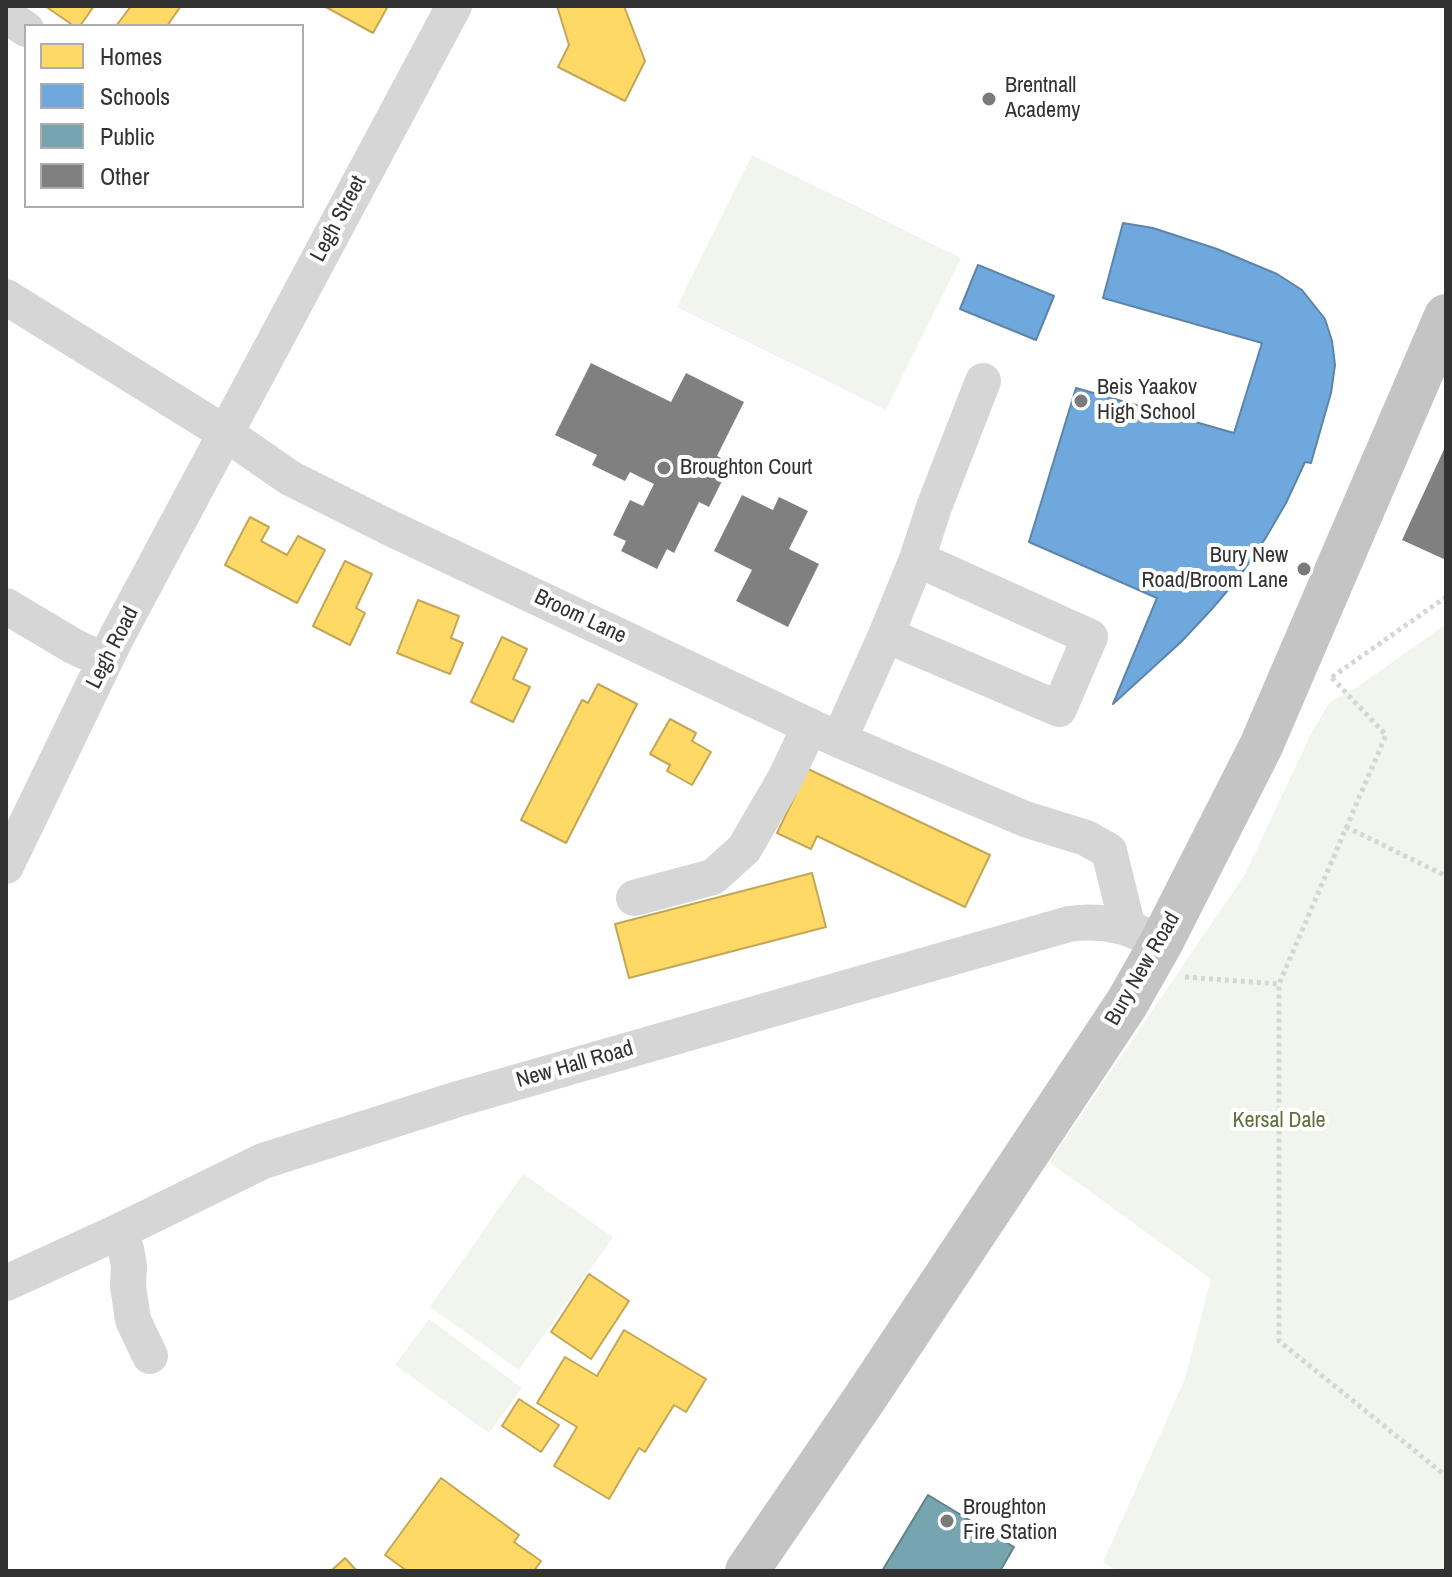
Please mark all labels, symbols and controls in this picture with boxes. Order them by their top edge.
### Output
legend [24,24,304,208]
text: Homes [100,40,162,72]
place label: Brentnall Academy [1005,73,1080,124]
text: Schools [100,80,170,112]
marker: Brentnall Academy [980,90,998,108]
text: Public [100,120,155,152]
text: Other [100,160,149,192]
street label: Legh Street [305,172,373,266]
place label: Beis Yaakov High School [1097,375,1197,426]
marker: Beis Yaakov High School [1072,392,1090,410]
place label: Broughton Court [680,455,812,481]
marker: Broughton Court [655,459,673,477]
place label: Bury New Road/Broom Lane [1142,543,1288,594]
marker: Bury New Road/Broom Lane [1295,560,1313,578]
street label: Broom Lane [530,584,630,650]
street label: Legh Road [81,603,145,693]
street label: Bury New Road [1100,908,1186,1030]
street label: New Hall Road [514,1036,636,1094]
park label: Kersal Dale [1232,1108,1326,1134]
place label: Broughton Fire Station [963,1495,1057,1546]
marker: Broughton Fire Station [938,1512,956,1530]

